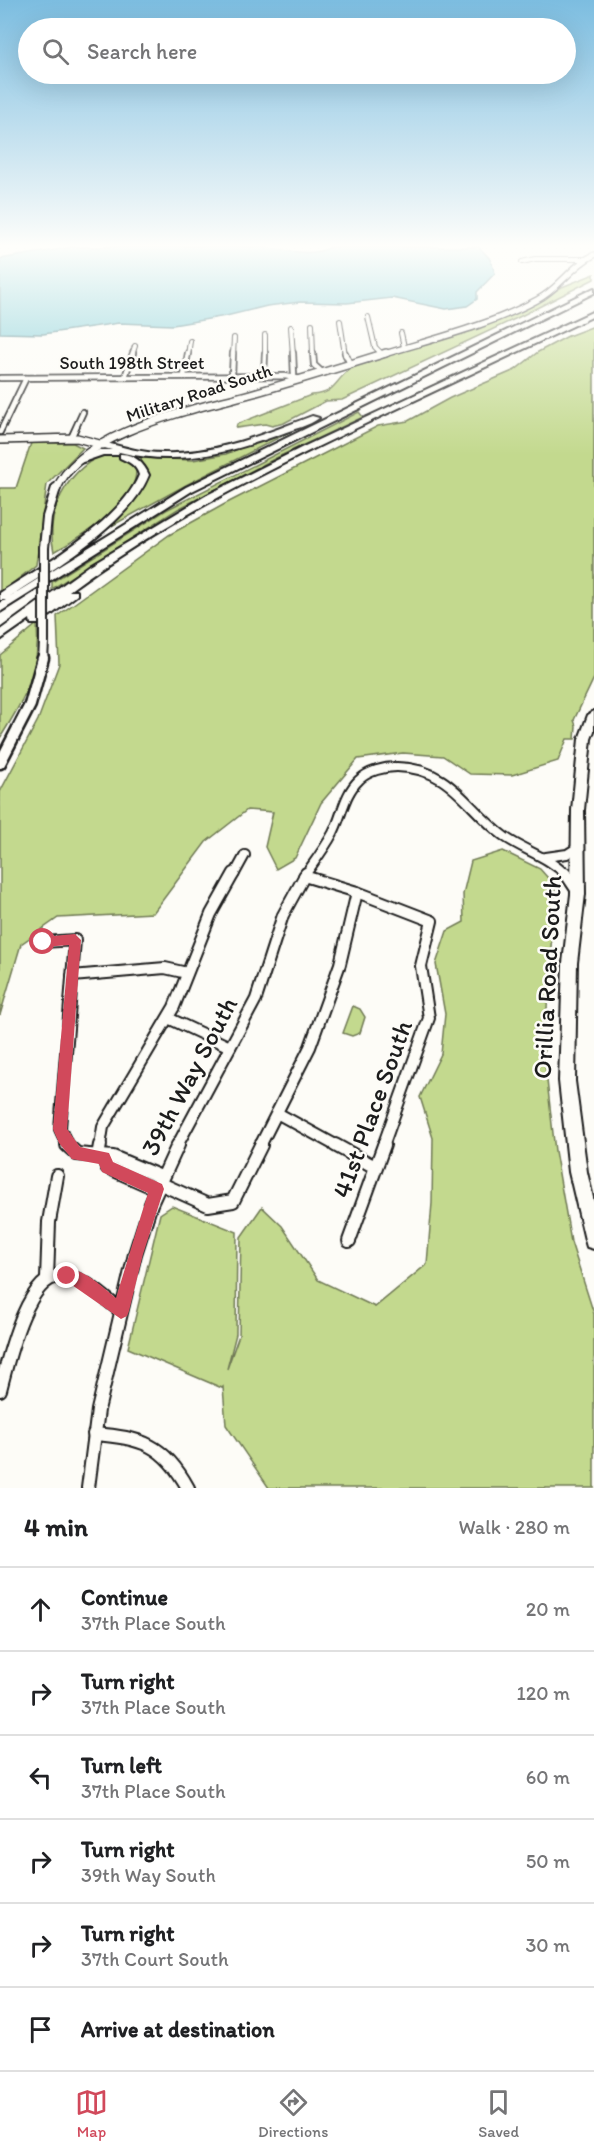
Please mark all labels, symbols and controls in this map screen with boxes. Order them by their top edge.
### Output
search box [18,18,576,84]
icon: search [39,35,72,68]
text: Search here [87,38,197,65]
street label: South 198th Street [59,352,205,374]
street label: Military Road South [123,359,275,427]
street label: Orillia Road South [526,874,568,1080]
route start [29,928,55,954]
street label: 39th Way South [134,991,244,1161]
street label: 41st Place South [325,1016,419,1202]
route end [53,1262,79,1288]
text: 4 min [24,1511,88,1543]
text: Walk · 280 m [458,1515,570,1539]
text: Continue [81,1584,168,1611]
icon: ahead [24,1593,57,1626]
text: 20 m [526,1597,570,1621]
text: 37th Place South [81,1611,226,1635]
text: Turn right [81,1668,175,1695]
icon: right [24,1677,57,1710]
text: 120 m [517,1681,570,1705]
text: 37th Place South [81,1695,226,1719]
text: Turn left [81,1752,162,1779]
icon: left [24,1761,57,1794]
text: 60 m [526,1765,570,1789]
text: 37th Place South [81,1779,226,1803]
text: Turn right [81,1836,175,1863]
icon: right [24,1845,57,1878]
text: 50 m [526,1849,570,1873]
text: 39th Way South [81,1863,216,1887]
text: Turn right [81,1920,175,1947]
icon: right [24,1929,57,1962]
text: 30 m [525,1933,570,1957]
text: 37th Court South [81,1947,229,1971]
icon: arrive [24,2013,57,2046]
text: Arrive at destination [81,2016,275,2043]
tab: Map [75,2086,108,2141]
tab: Directions [258,2086,328,2141]
tab: Saved [478,2086,519,2141]

